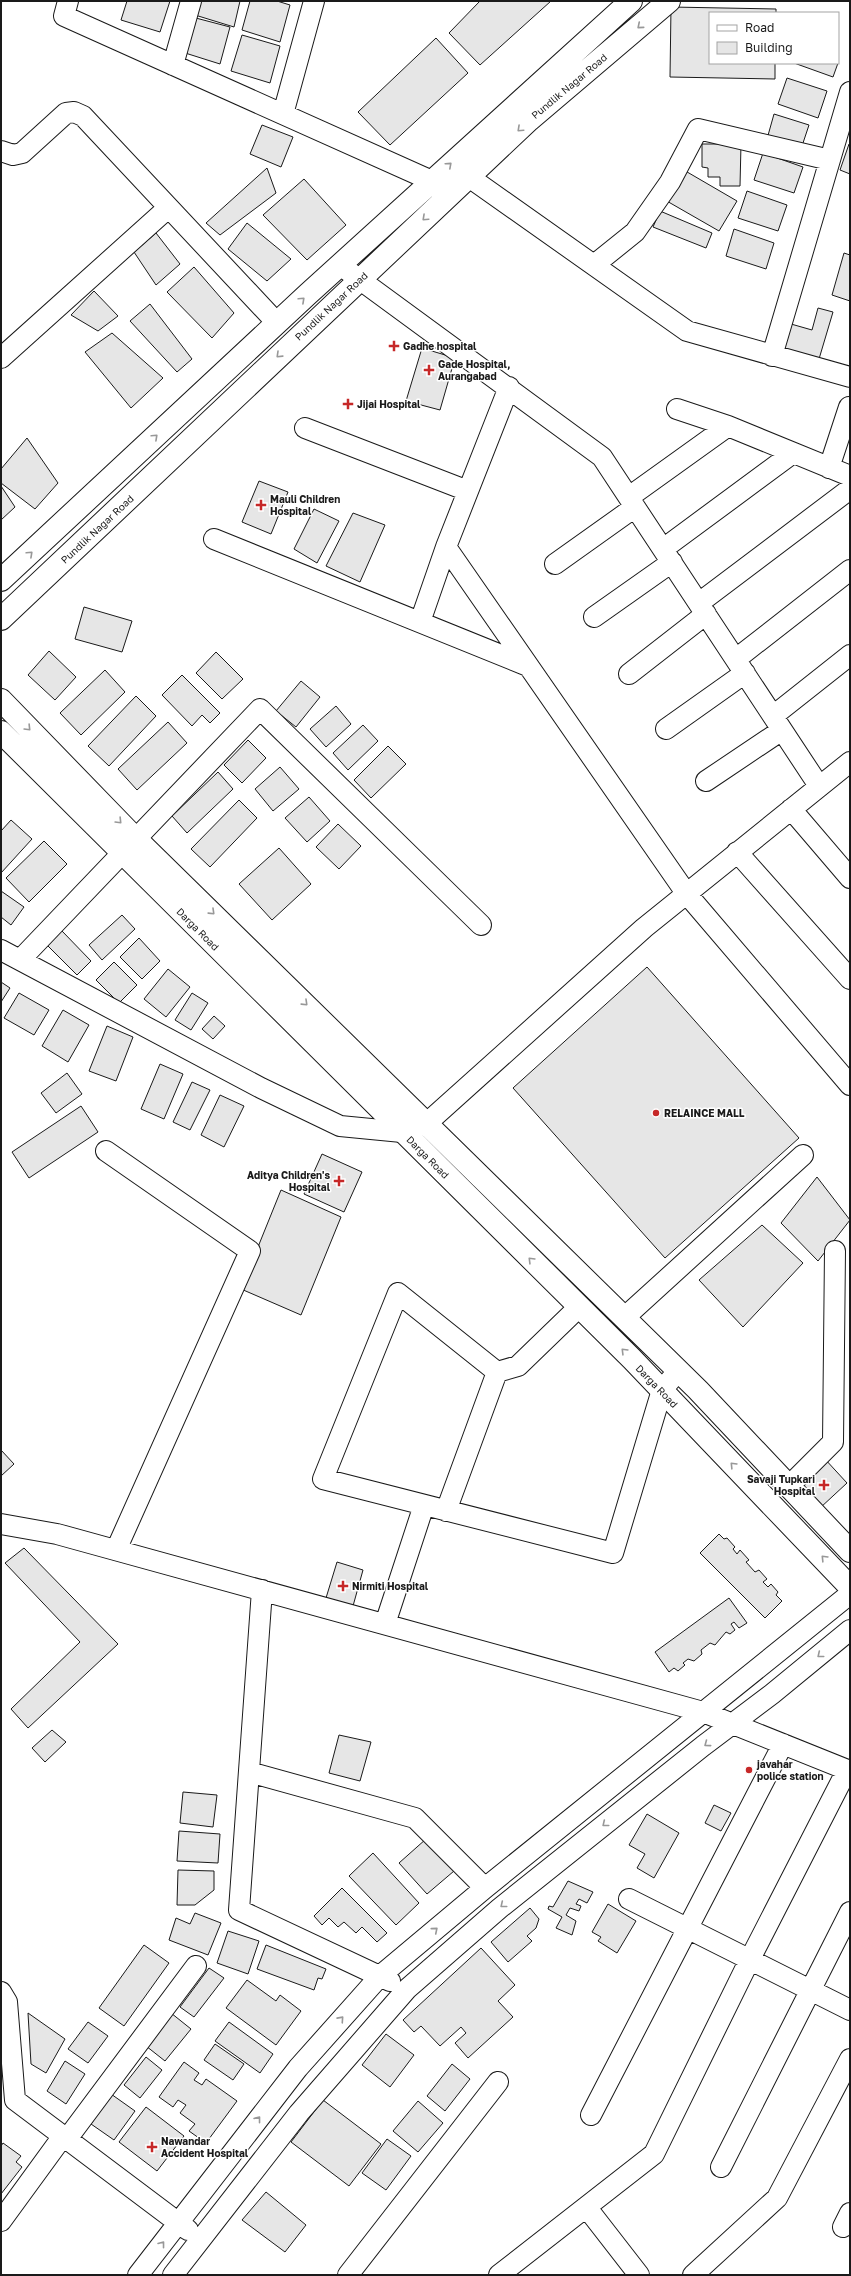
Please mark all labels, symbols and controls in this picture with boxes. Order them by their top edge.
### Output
legend [709,12,839,64]
text: Road [745,20,774,35]
one-way arrow [637,22,644,29]
text: Building [745,40,793,55]
street label: Pundlik Nagar Road [529,51,609,121]
one-way arrow [517,124,525,132]
one-way arrow [445,163,452,170]
one-way arrow [422,213,430,221]
street label: Pundlik Nagar Road [292,269,370,343]
one-way arrow [297,298,304,305]
marker: Gadhe hospital [388,340,400,352]
place label: Gadhe hospital [403,340,477,352]
one-way arrow [277,350,284,357]
place label: Gade Hospital, Aurangabad [438,358,511,382]
marker: Gade Hospital, Aurangabad [423,364,435,376]
marker: Jijai Hospital [342,398,354,410]
place label: Jijai Hospital [357,398,421,410]
one-way arrow [151,434,158,441]
street label: Pundlik Nagar Road [58,492,136,566]
place label: Mauli Children Hospital [270,493,340,517]
marker: Mauli Children Hospital [255,499,267,511]
one-way arrow [25,552,32,559]
one-way arrow [23,723,31,731]
one-way arrow [114,816,122,824]
street label: Darga Road [174,905,222,953]
one-way arrow [207,908,214,915]
one-way arrow [300,998,308,1006]
place label: RELAINCE MALL [664,1107,745,1119]
marker: RELAINCE MALL [651,1108,661,1118]
street label: Darga Road [404,1133,452,1181]
place label: Aditya Children's Hospital [247,1169,331,1193]
marker: Aditya Children's Hospital [333,1175,345,1187]
one-way arrow [528,1257,536,1265]
one-way arrow [621,1348,629,1356]
street label: Darga Road [633,1362,681,1410]
one-way arrow [731,1462,738,1470]
place label: Savaji Tupkari Hospital [747,1473,816,1497]
marker: Savaji Tupkari Hospital [818,1479,830,1491]
one-way arrow [821,1555,829,1563]
marker: Nirmiti Hospital [337,1580,349,1592]
place label: Nirmiti Hospital [352,1580,429,1592]
one-way arrow [817,1650,824,1657]
one-way arrow [704,1739,711,1746]
place label: javahar police station [756,1758,824,1782]
marker: javahar police station [744,1765,754,1775]
one-way arrow [602,1820,609,1827]
one-way arrow [501,1901,508,1908]
one-way arrow [430,1927,438,1934]
one-way arrow [337,2016,344,2024]
one-way arrow [253,2116,261,2123]
place label: Nawandar Accident Hospital [161,2135,249,2159]
marker: Nawandar Accident Hospital [146,2141,158,2153]
one-way arrow [157,2242,164,2249]

